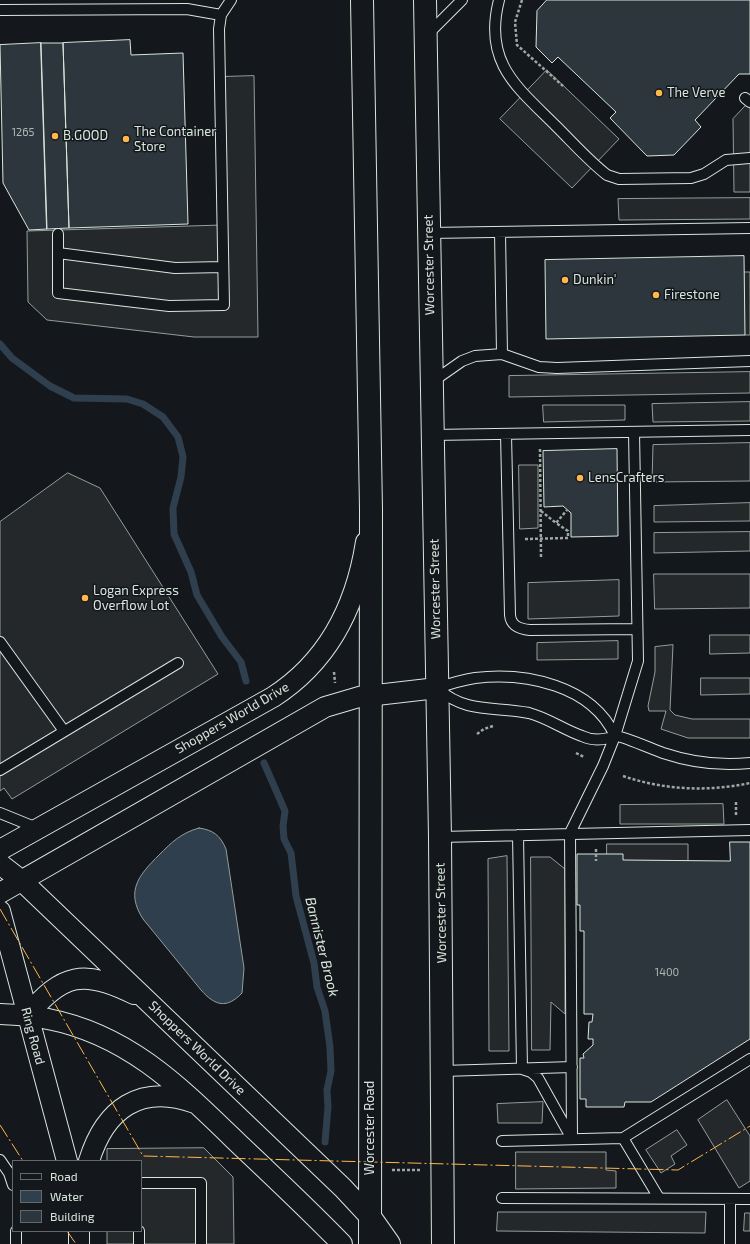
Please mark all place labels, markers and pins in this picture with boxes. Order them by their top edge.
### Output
place label: The Verve [667,85,725,101]
marker: The Verve [654,88,664,98]
place label: The Container Store [134,124,216,155]
place label: B.GOOD [63,128,108,144]
marker: B.GOOD [50,131,60,141]
marker: The Container Store [121,134,131,144]
place label: Dunkin' [573,272,617,288]
marker: Dunkin' [560,275,570,285]
place label: Firestone [664,287,720,303]
marker: Firestone [651,290,661,300]
place label: LensCrafters [588,470,664,486]
marker: LensCrafters [575,473,585,483]
place label: Logan Express Overflow Lot [93,583,179,614]
marker: Logan Express Overflow Lot [80,593,90,603]

